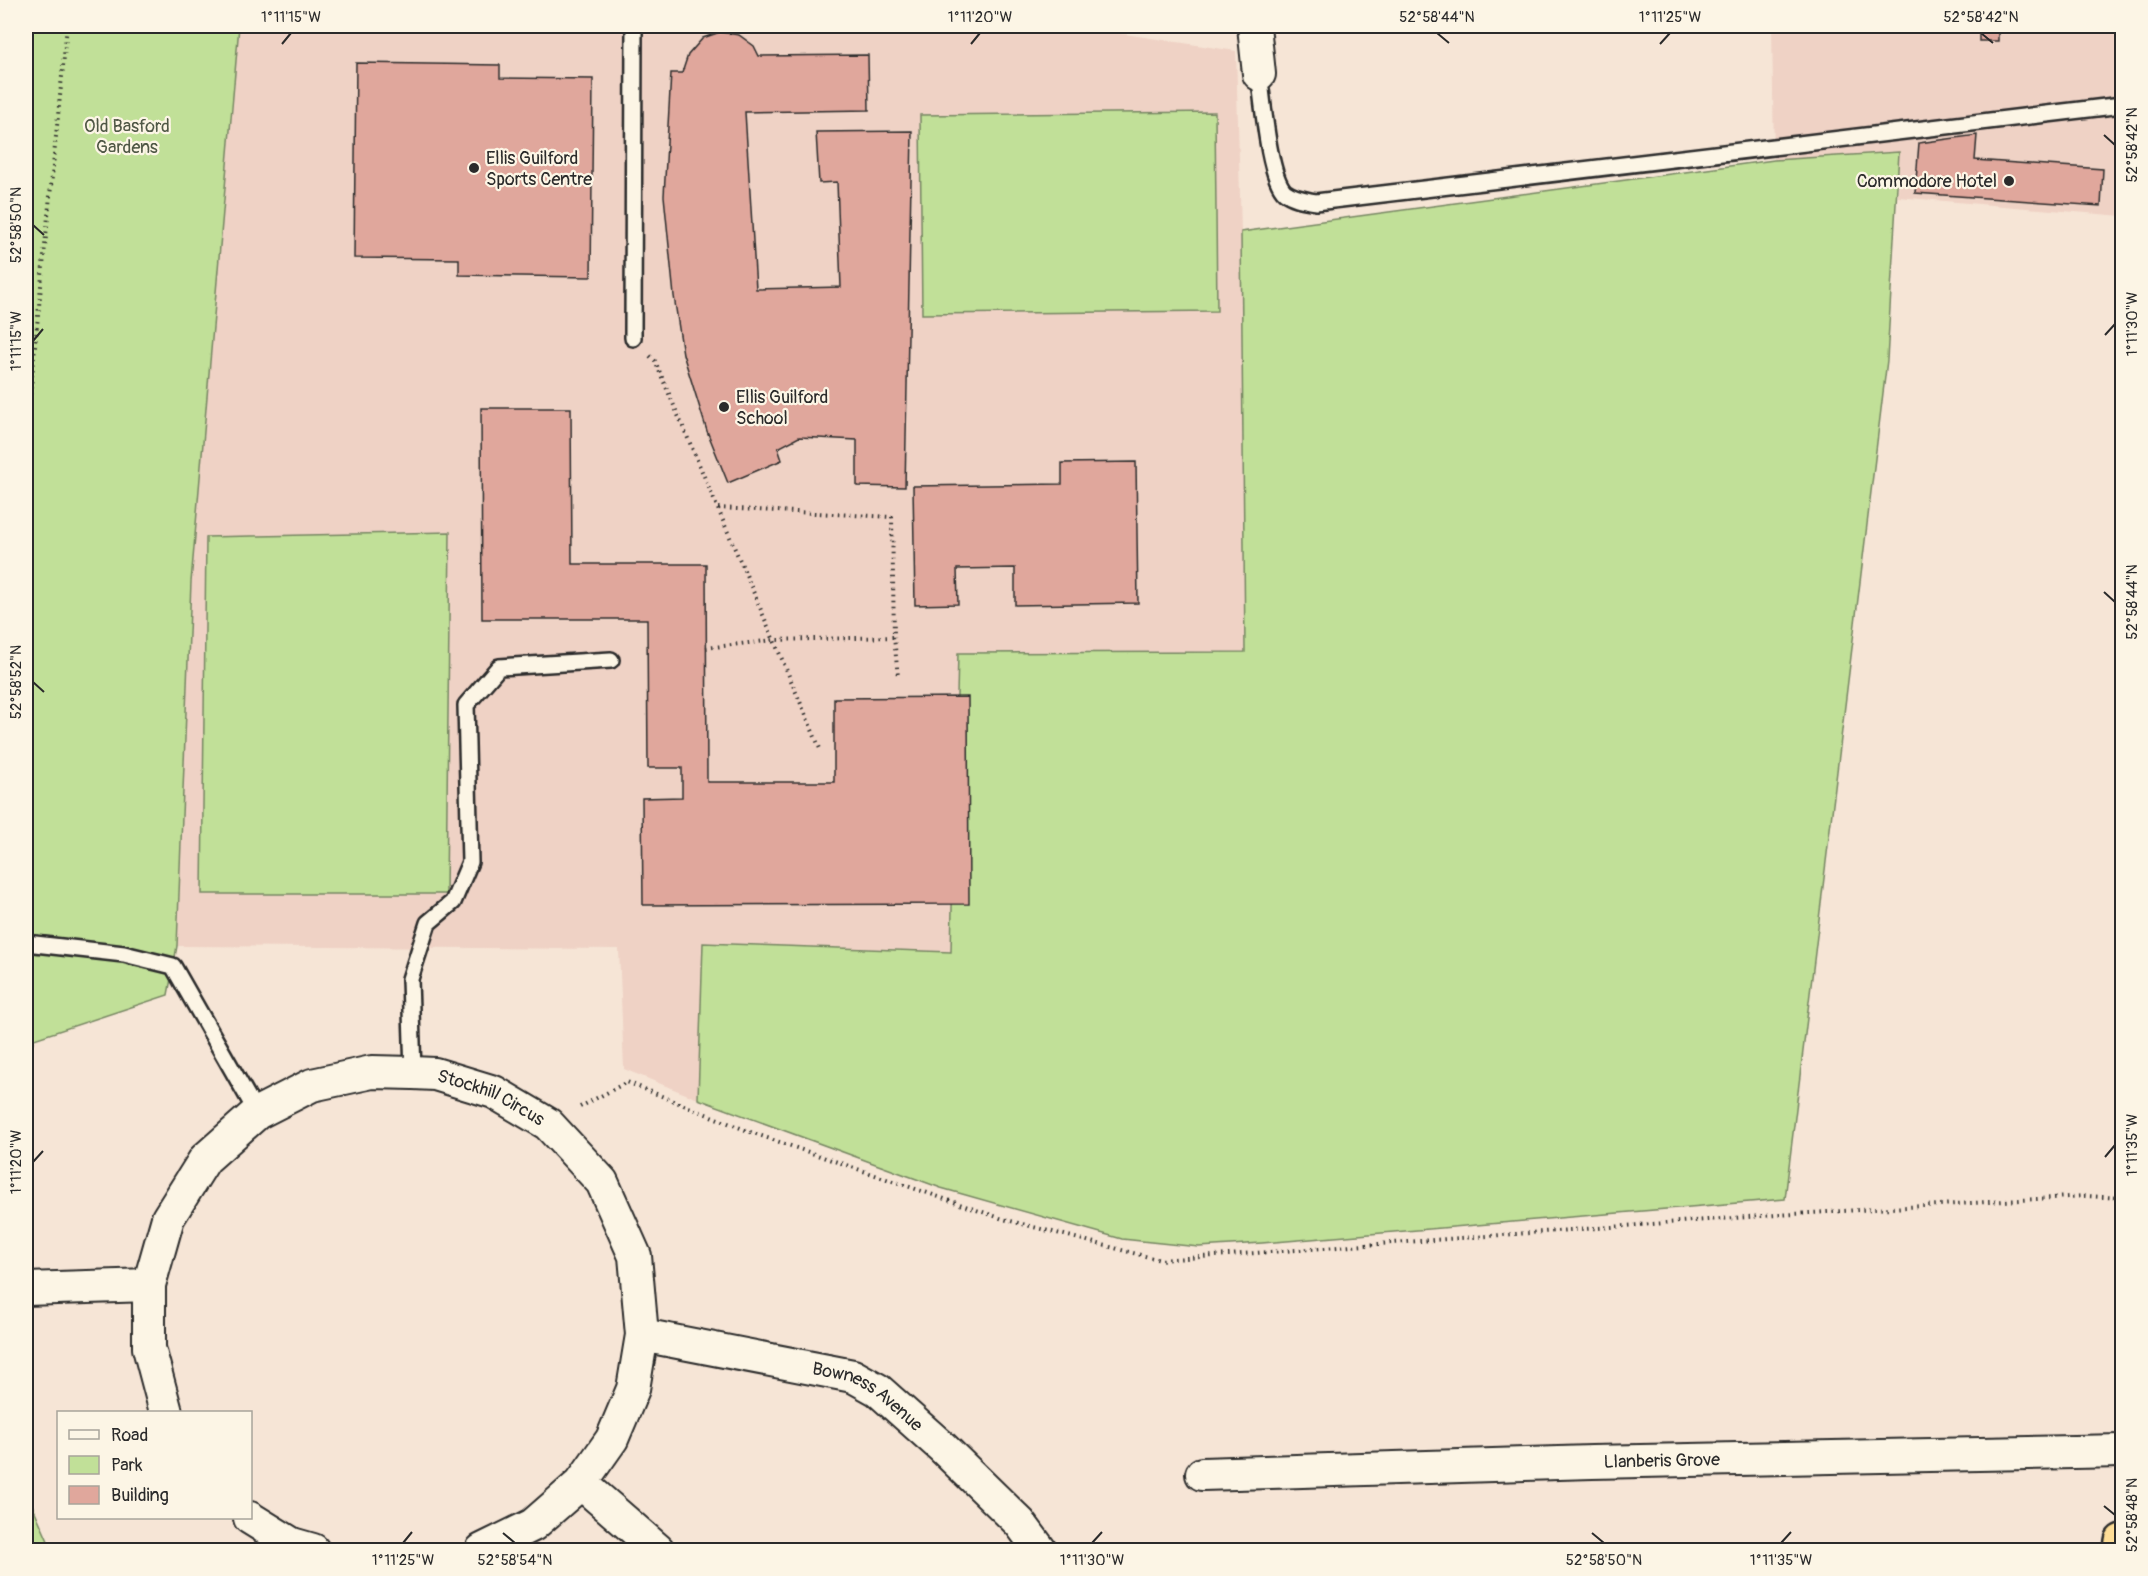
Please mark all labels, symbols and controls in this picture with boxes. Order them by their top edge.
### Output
text: 1°11'15"W [261,8,321,27]
text: 1°11'20"W [948,8,1013,27]
text: 52°58'44"N [1399,8,1475,27]
text: 1°11'25"W [1639,8,1701,27]
text: 52°58'42"N [1943,8,2019,27]
text: 52°58'42"N [2123,107,2142,183]
park label: Old Basford Gardens [84,115,170,159]
place label: Ellis Guilford Sports Centre [486,147,592,191]
marker: Ellis Guilford Sports Centre [467,161,481,175]
place label: Commodore Hotel [1857,170,1997,193]
marker: Commodore Hotel [2002,174,2016,188]
text: 52°58'50"N [7,187,26,263]
text: 1°11'30"W [2123,291,2142,356]
text: 1°11'15"W [7,311,26,371]
place label: Ellis Guilford School [736,386,828,430]
marker: Ellis Guilford School [717,400,731,414]
text: 52°58'44"N [2123,564,2142,640]
text: 52°58'52"N [7,645,26,719]
street label: Stockhill Circus [435,1064,549,1131]
text: 1°11'35"W [2123,1114,2142,1176]
text: 1°11'20"W [7,1129,26,1194]
street label: Bowness Avenue [810,1357,928,1437]
legend [57,1411,252,1519]
text: Road [111,1424,148,1447]
street label: Llanberis Grove [1603,1448,1720,1474]
text: Park [111,1454,143,1477]
text: 52°58'48"N [2123,1478,2142,1552]
text: Building [111,1484,169,1507]
text: 1°11'25"W [372,1551,434,1570]
text: 52°58'54"N [478,1551,552,1570]
text: 1°11'30"W [1060,1551,1125,1570]
text: 52°58'50"N [1566,1551,1642,1570]
text: 1°11'35"W [1750,1551,1812,1570]

